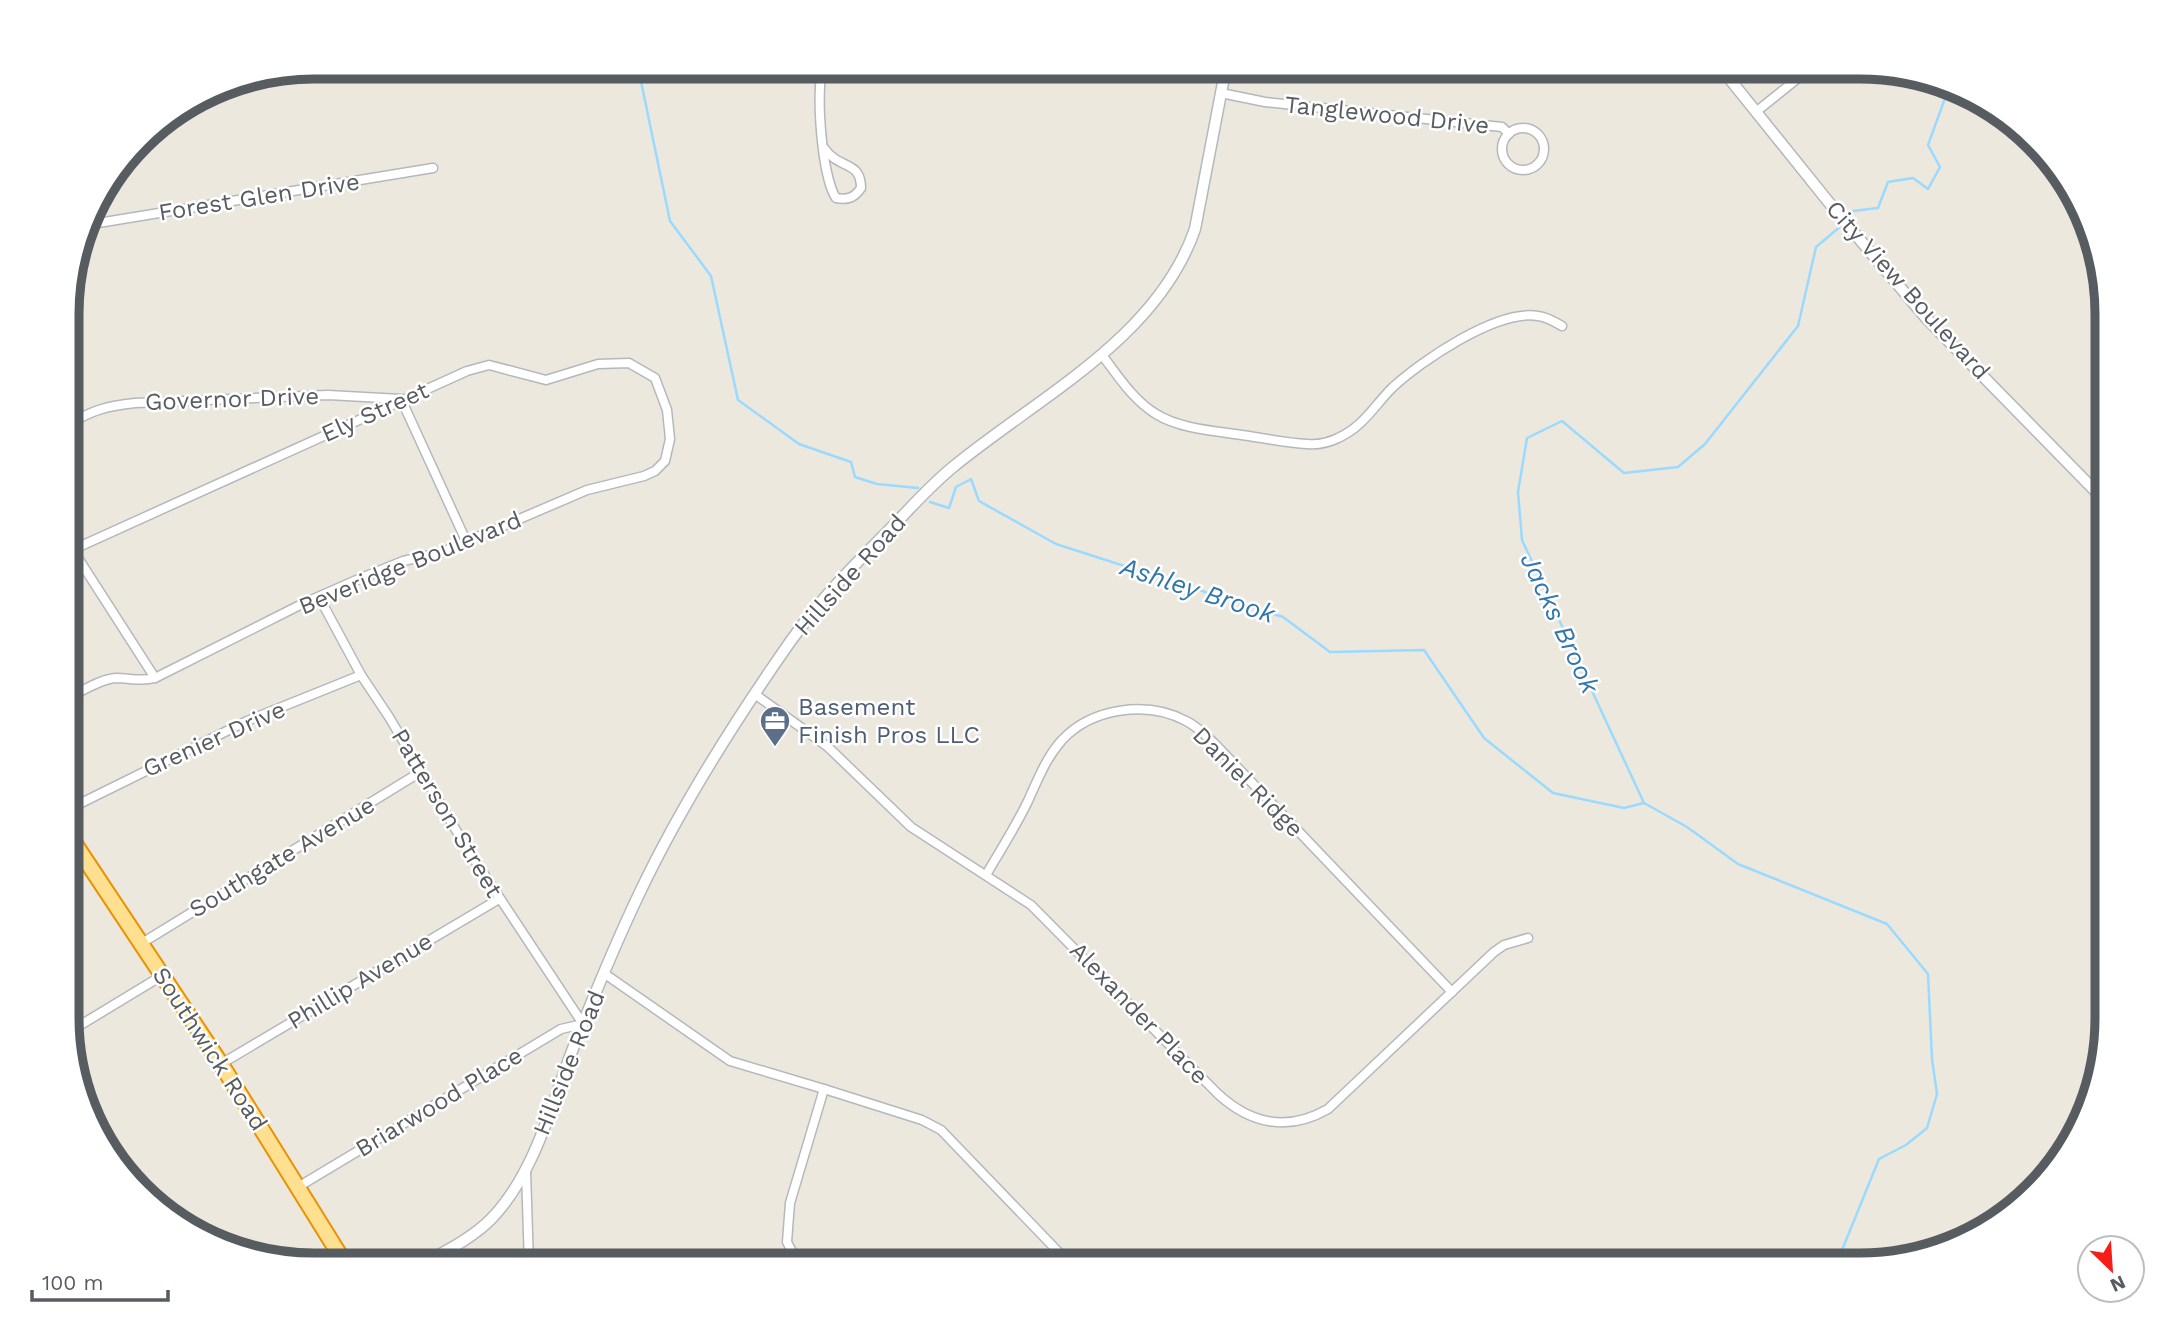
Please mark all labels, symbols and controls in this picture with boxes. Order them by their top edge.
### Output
street label: Tanglewood Drive [1283,90,1491,140]
street label: Forest Glen Drive [156,167,362,227]
street label: City View Boulevard [1820,195,1996,385]
street label: Ely Street [317,376,433,448]
street label: Governor Drive [144,382,320,416]
street label: Beveridge Boulevard [295,506,525,620]
street label: Hillside Road [788,509,912,641]
water label: Jacks Brook [1514,548,1606,699]
water label: Ashley Brook [1116,551,1280,629]
place label: Basement Finish Pros LLC [798,693,980,749]
street label: Grenier Drive [138,695,290,783]
office icon: Basement Finish Pros LLC [758,704,792,748]
street label: Daniel Ridge [1187,721,1309,843]
street label: Patterson Street [386,724,508,902]
street label: Southgate Avenue [184,791,380,923]
street label: Phillip Avenue [282,927,438,1035]
street label: Alexander Place [1064,936,1214,1090]
street label: Southwick Road [147,962,273,1136]
street label: Hillside Road [527,987,611,1139]
street label: Briarwood Place [350,1041,528,1163]
north arrow [2076,1234,2146,1304]
scale bar [32,1258,168,1302]
text: 100 m [42,1270,104,1295]
text: N [2107,1271,2129,1297]

